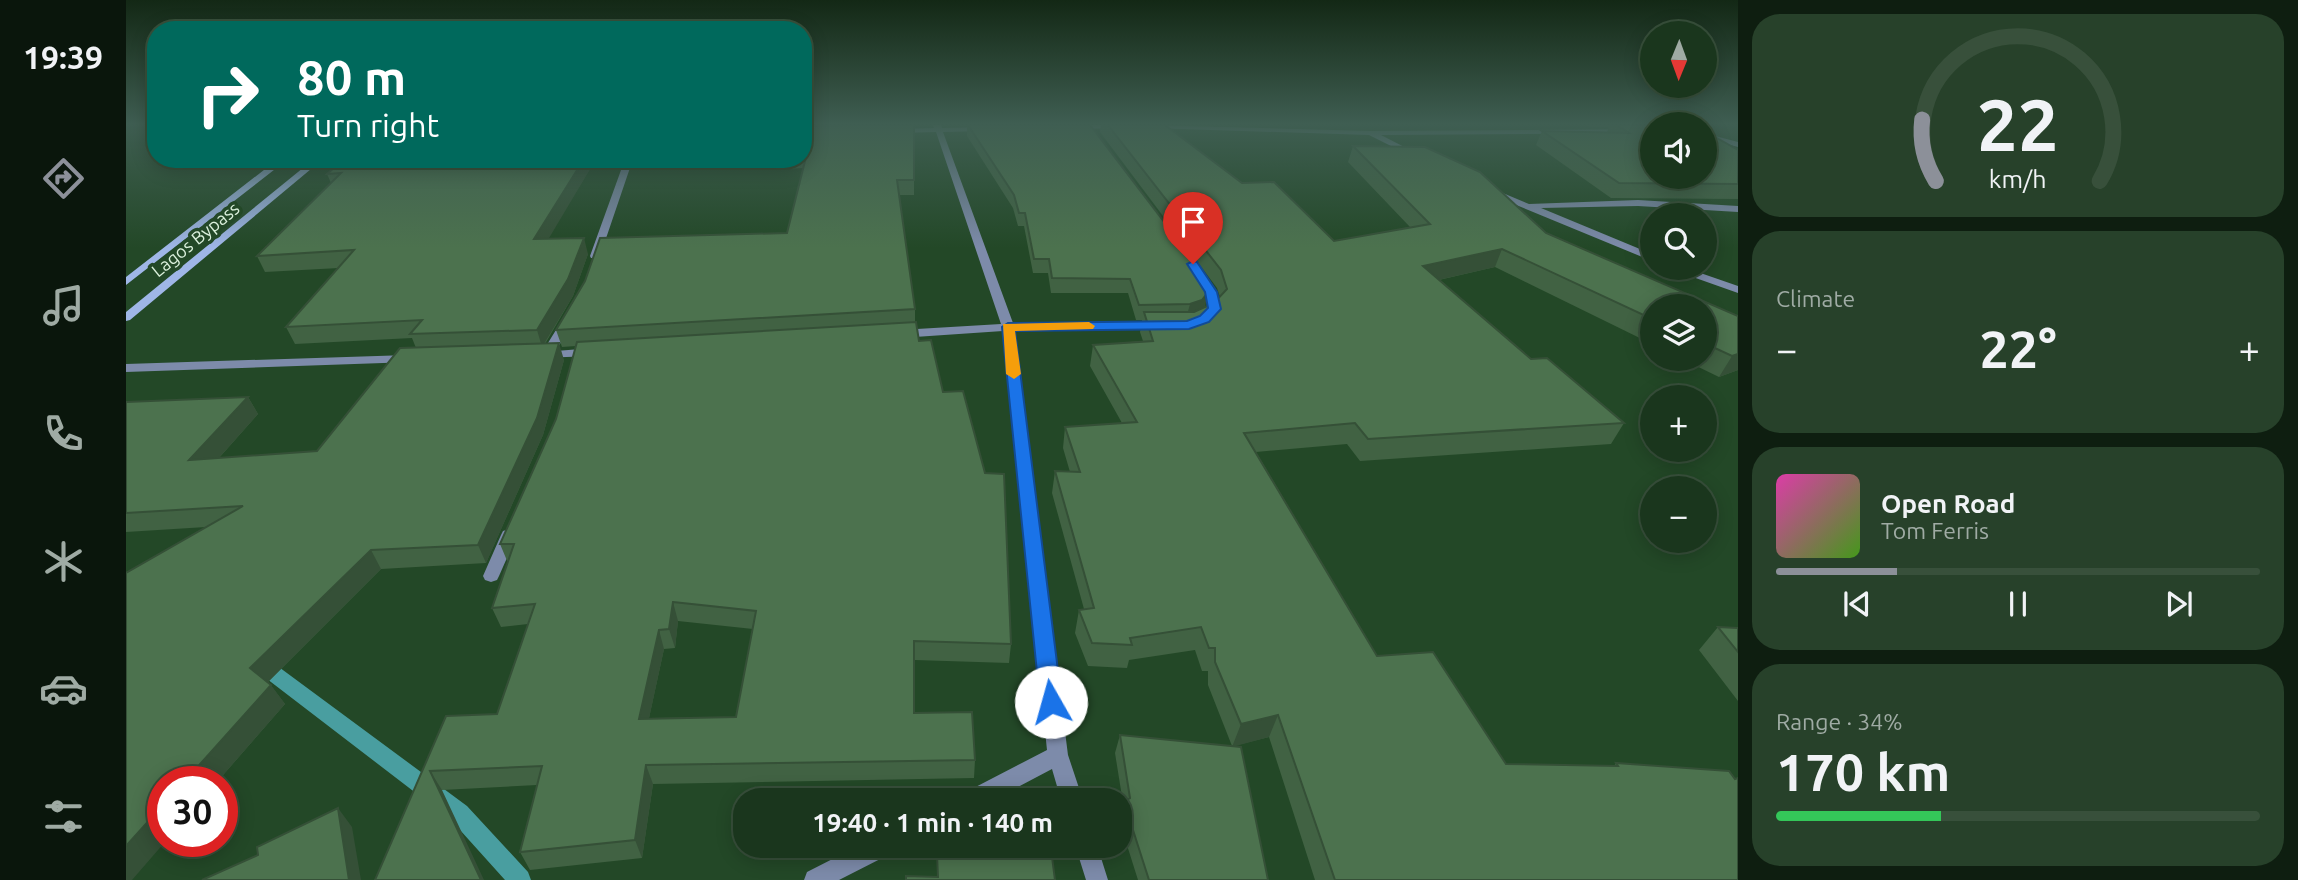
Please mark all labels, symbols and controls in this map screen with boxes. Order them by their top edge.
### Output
north arrow [1640,21,1717,98]
map controls [1640,21,1717,553]
text: 19:39 [23,39,103,75]
icon: right [182,49,273,140]
text: 80 m [297,49,406,104]
text: 22 [1977,84,2059,166]
text: Turn right [297,107,439,143]
button: sound [1640,112,1717,189]
icon: directions [39,154,88,203]
text: km/h [1989,165,2047,193]
pin [1163,192,1223,264]
street label: Lagos Bypass [147,198,243,280]
icon: arrive [1174,203,1212,241]
button: search [1640,203,1717,280]
icon: music [39,281,88,330]
text: Climate [1776,286,1855,311]
button: layers [1640,294,1717,371]
text: 22° [1979,320,2057,378]
text: − [1776,328,1797,370]
text: + [2239,328,2260,370]
button: + [1640,385,1717,462]
icon: phone [39,409,88,458]
button: − [1640,476,1717,553]
text: Open Road [1881,489,2015,518]
text: Tom Ferris [1881,518,1989,543]
icon: climate [39,537,88,586]
icon: previous [1838,585,1876,623]
icon: pause [1999,585,2037,623]
icon: next [2160,585,2198,623]
icon: car [39,664,88,713]
position arrow [1014,665,1088,739]
text: Range · 34% [1776,709,1903,734]
text: 170 km [1776,743,1950,801]
speed limit sign: 30 [147,766,238,857]
icon: filters [39,792,88,841]
text: 19:40 · 1 min · 140 m [812,808,1053,837]

